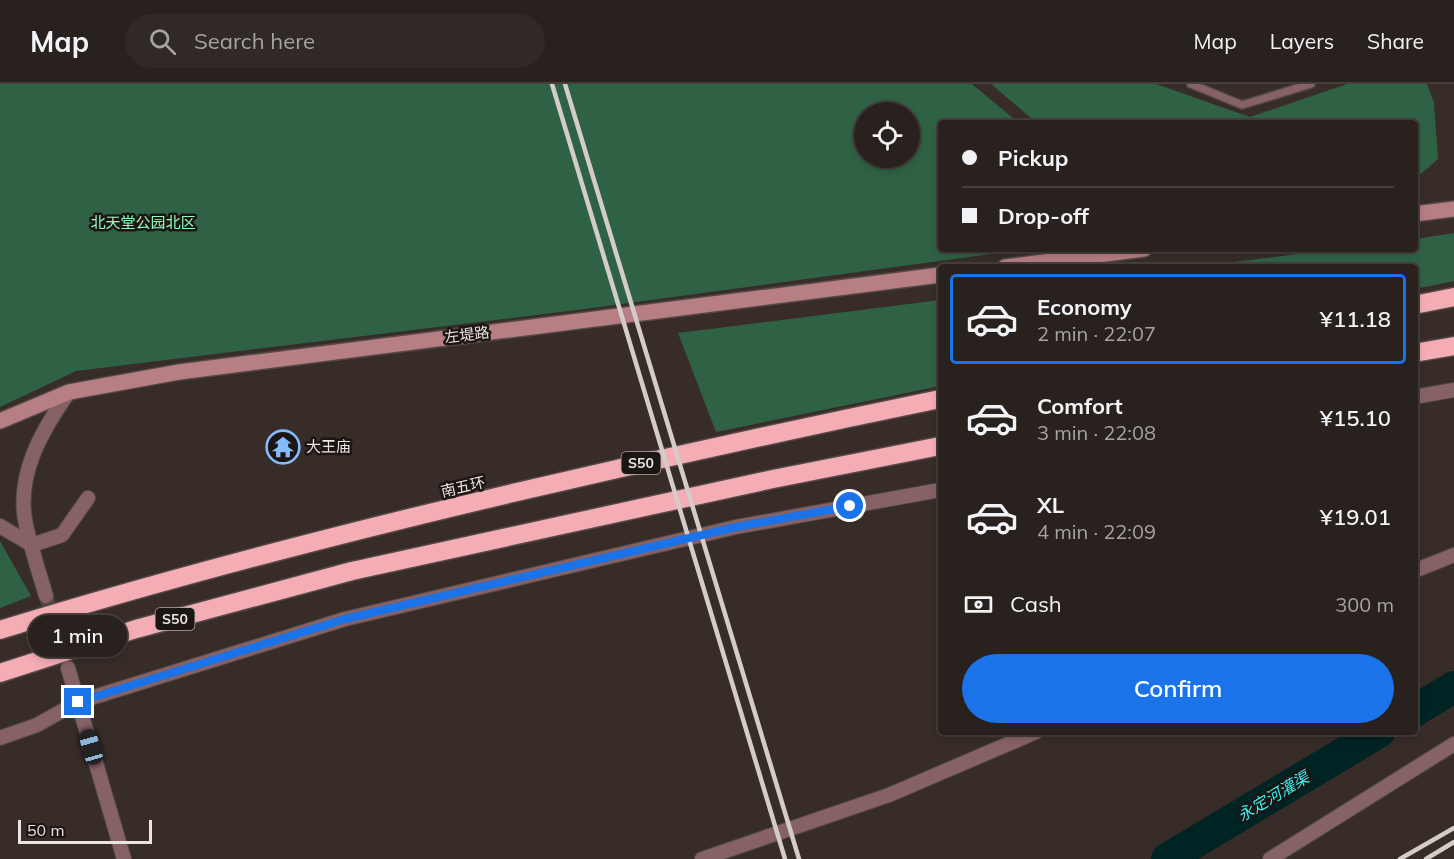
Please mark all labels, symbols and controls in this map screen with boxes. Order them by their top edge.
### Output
search box [125,14,545,68]
text: Map [30,24,89,59]
icon: search [146,25,179,58]
text: Search here [194,27,315,55]
text: Map [1194,28,1237,54]
text: Layers [1270,28,1334,54]
text: Share [1367,28,1424,54]
map controls [854,102,920,168]
button: locate [854,102,920,168]
text: Pickup [998,144,1068,172]
text: Drop-off [998,202,1089,230]
park label: 北天堂公园北区 [90,213,196,232]
icon: car [965,292,1019,346]
text: Economy [1037,293,1132,321]
text: ¥11.18 [1320,305,1391,333]
text: 2 min · 22:07 [1037,321,1156,346]
street label: 左堤路 [443,322,490,347]
icon: car [965,391,1019,445]
text: Comfort [1037,392,1123,420]
text: ¥15.10 [1320,404,1391,432]
text: 3 min · 22:08 [1037,420,1156,445]
temple icon: 大王庙 [265,429,301,465]
place label: 大王庙 [306,437,351,456]
road number: S50 [622,452,660,474]
street label: 南五环 [439,472,487,501]
icon: car [965,490,1019,544]
text: XL [1037,491,1064,519]
route start [836,492,863,519]
text: ¥19.01 [1320,503,1391,531]
text: 4 min · 22:09 [1037,519,1156,544]
icon: cash [962,588,995,621]
text: Cash [1010,590,1062,618]
text: 300 m [1335,592,1394,617]
road number: S50 [156,608,195,630]
callout: 1 min [28,615,128,657]
text: 1 min [52,623,103,648]
button: Confirm [962,654,1394,723]
route end [64,688,91,715]
car [77,727,105,767]
water label: 永定河灌渠 [1234,766,1314,825]
scale bar [18,817,152,844]
text: 50 m [27,820,64,840]

